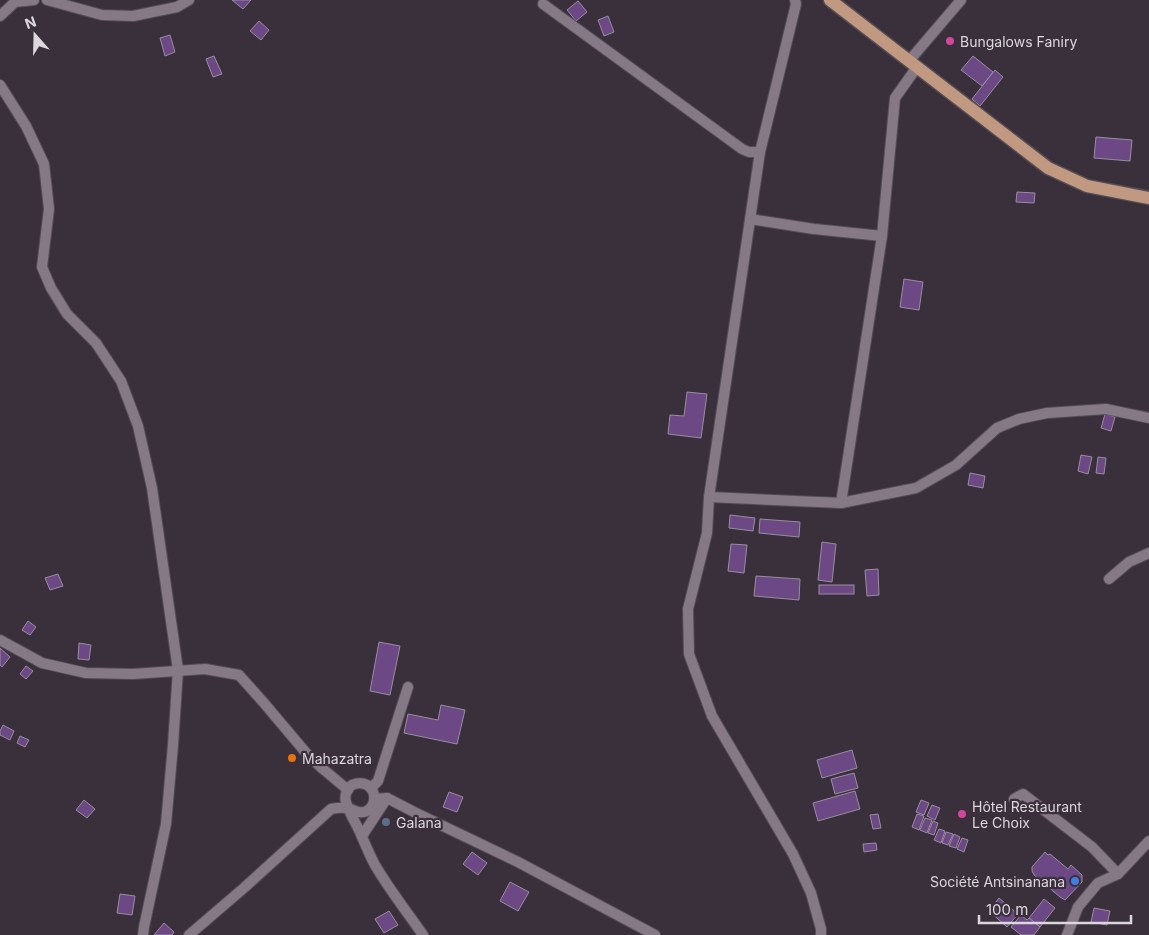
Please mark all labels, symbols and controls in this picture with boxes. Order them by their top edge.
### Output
north arrow [10,10,60,60]
text: N [22,13,38,32]
place label: Bungalows Faniry [960,33,1077,50]
marker: Bungalows Faniry [944,35,956,47]
place label: Mahazatra [302,750,372,767]
marker: Mahazatra [286,752,298,764]
place label: Hôtel Restaurant Le Choix [972,798,1082,831]
marker: Hôtel Restaurant Le Choix [956,808,968,820]
place label: Galana [396,814,442,831]
marker: Galana [380,816,392,828]
place label: Société Antsinanana [930,873,1065,890]
marker: Société Antsinanana [1069,875,1081,887]
scale bar [979,892,1132,924]
text: 100 m [986,900,1028,919]

